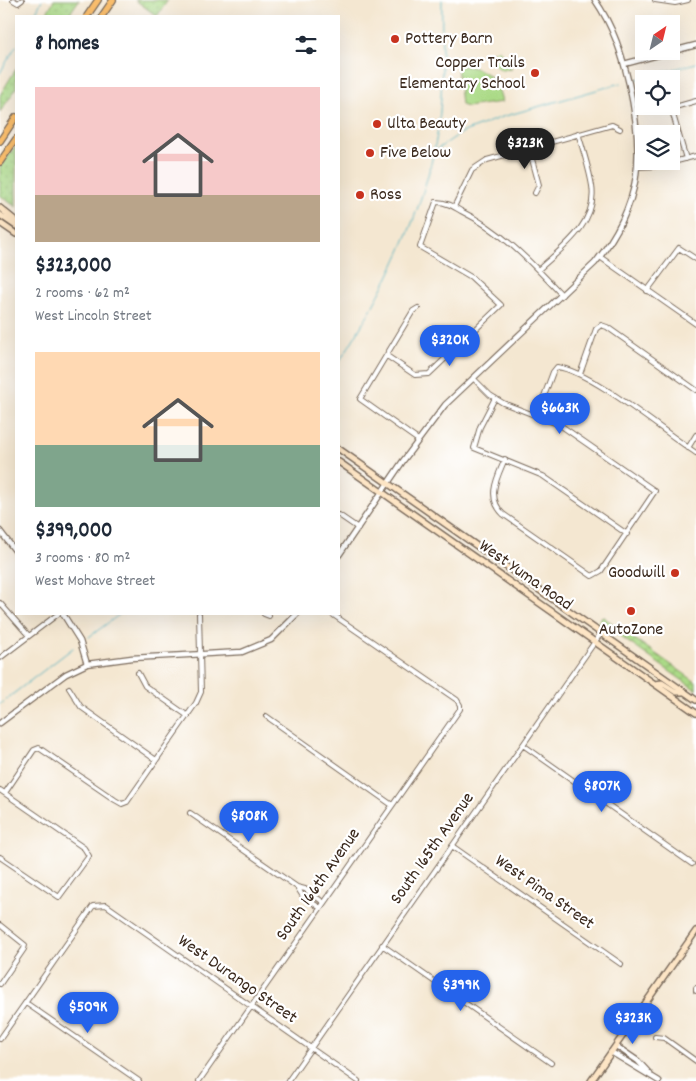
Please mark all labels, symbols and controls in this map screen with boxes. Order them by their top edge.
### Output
north arrow [635,15,680,60]
map controls [635,15,680,170]
place label: Pottery Barn [405,27,492,52]
text: 8 homes [35,30,100,60]
icon: filters [292,31,320,59]
marker: Pottery Barn [389,33,401,45]
place label: Copper Trails Elementary School [399,51,526,97]
marker: Copper Trails Elementary School [529,67,541,79]
button: locate [635,70,680,115]
place label: Ulta Beauty [387,112,466,137]
marker: Ulta Beauty [371,118,383,130]
icon: home [133,120,223,210]
button: layers [635,125,680,170]
pin: $323K [490,128,560,170]
text: $323K [507,132,543,155]
place label: Five Below [380,141,451,166]
marker: Five Below [364,147,376,159]
place label: Ross [370,183,402,208]
marker: Ross [354,189,366,201]
text: $323,000 [35,252,112,282]
text: 2 rooms · 62 m² [35,282,130,305]
text: West Lincoln Street [35,305,152,328]
pin: $320K [415,324,485,367]
text: $320K [431,329,469,352]
icon: home [133,385,223,475]
pin: $663K [525,392,595,435]
text: $663K [541,397,579,420]
text: $399,000 [35,517,113,547]
street label: West Yuma Road [473,534,577,618]
text: 3 rooms · 80 m² [35,547,130,570]
place label: Goodwill [608,561,666,586]
marker: Goodwill [669,567,681,579]
text: West Mohave Street [35,570,155,593]
marker: AutoZone [625,605,637,617]
place label: AutoZone [599,618,663,643]
pin: $807K [567,770,637,813]
text: $807K [584,775,620,798]
street label: South 165th Avenue [385,788,481,910]
pin: $808K [214,800,284,843]
text: $808K [230,805,268,828]
street label: South 166th Avenue [271,823,367,946]
street label: West Pima Street [489,849,599,937]
street label: West Durango Street [172,929,302,1031]
pin: $399K [426,970,496,1012]
text: $399K [442,974,480,997]
pin: $509K [53,992,123,1034]
text: $509K [69,996,107,1019]
pin: $323K [598,1002,668,1045]
text: $323K [615,1007,651,1030]

